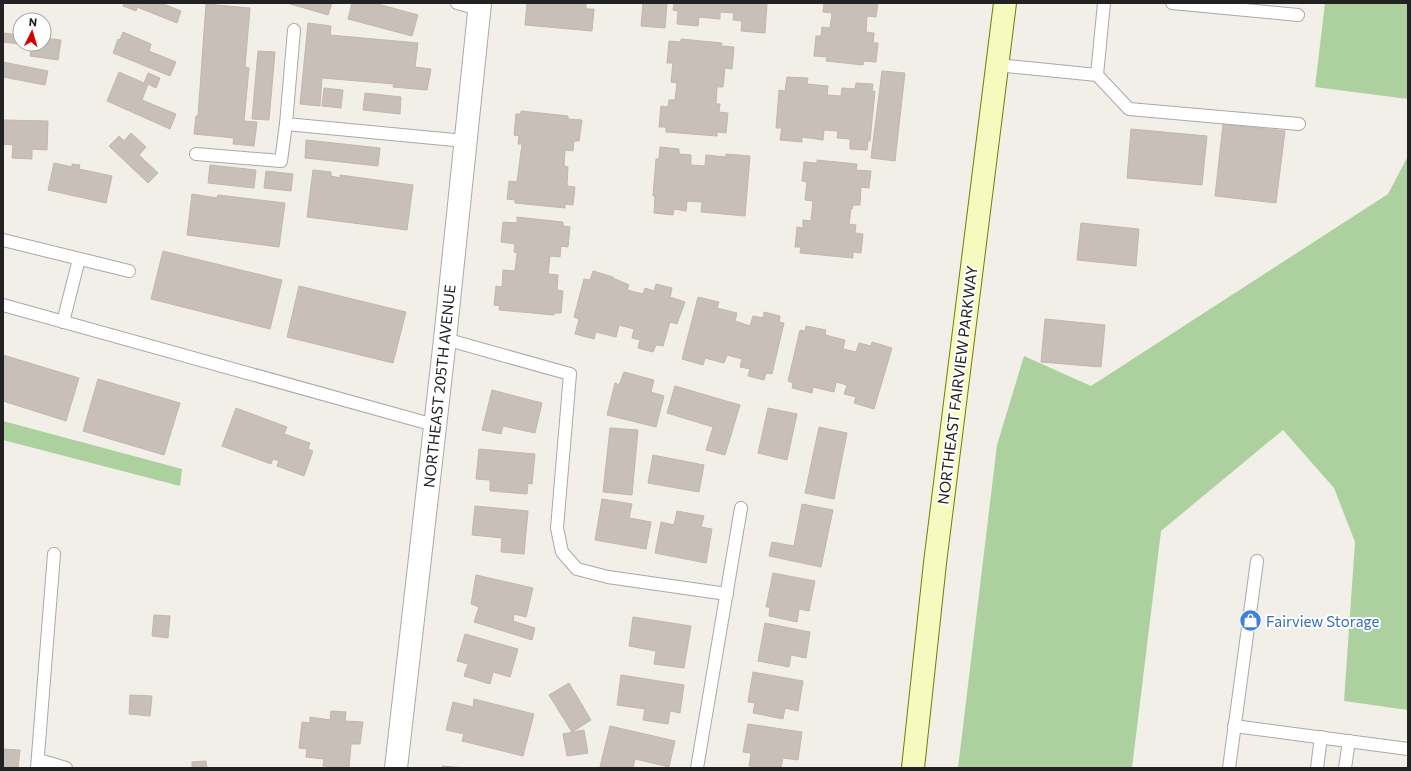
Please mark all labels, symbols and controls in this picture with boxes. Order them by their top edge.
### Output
north arrow [12,12,52,52]
text: N [28,15,38,28]
street label: NORTHEAST FAIRVIEW PARKWAY [933,264,981,505]
street label: NORTHEAST 205TH AVENUE [419,283,459,488]
shop icon: Fairview Storage [1237,608,1263,634]
place label: Fairview Storage [1266,612,1379,630]

